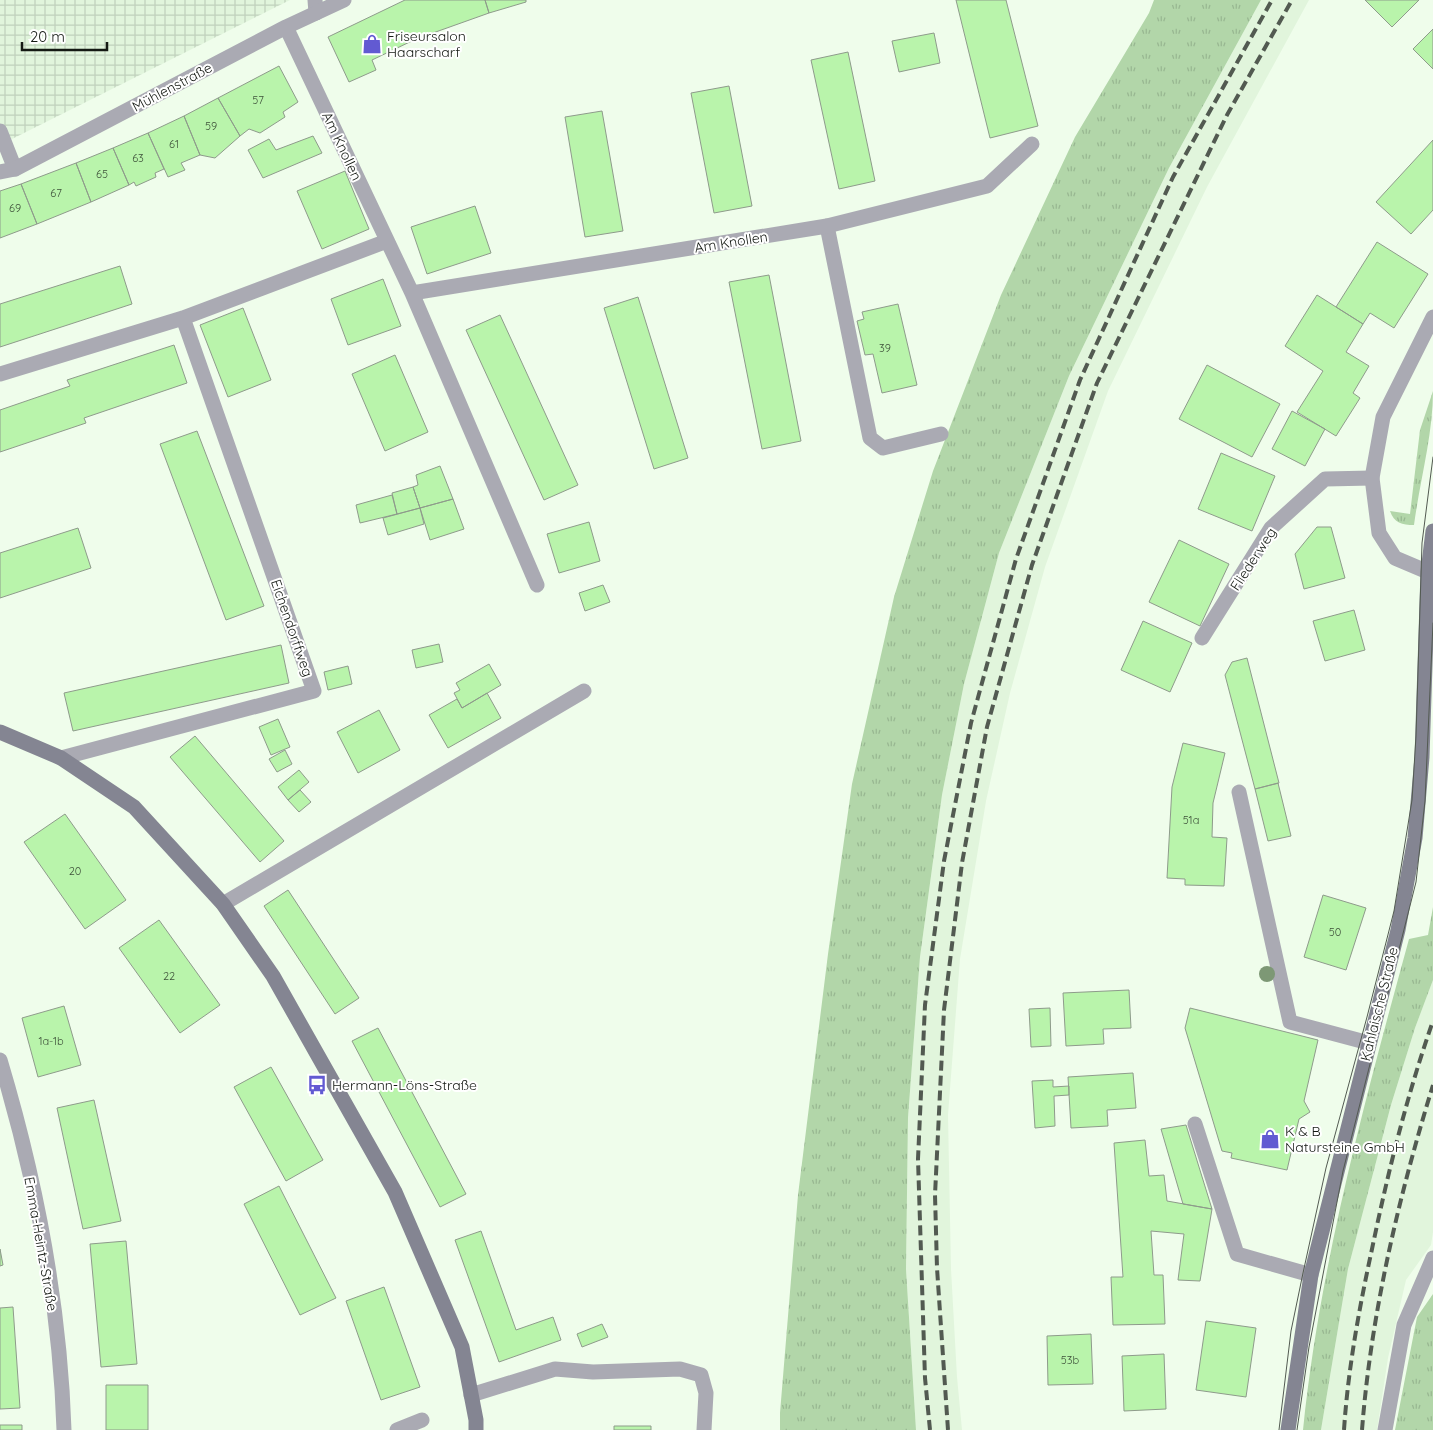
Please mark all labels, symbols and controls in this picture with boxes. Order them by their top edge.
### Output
scale bar [22,20,108,52]
text: 20 m [30,27,65,46]
place label: Friseursalon Haarscharf [387,27,466,61]
shop icon: Friseursalon Haarscharf [361,33,383,55]
street label: Mühlenstraße [129,58,215,116]
house number: 57 [252,93,264,107]
street label: Am Knollen [318,109,366,183]
house number: 59 [205,119,217,133]
house number: 61 [169,137,179,151]
house number: 63 [132,151,144,165]
house number: 65 [96,167,108,181]
house number: 67 [50,186,62,200]
house number: 69 [9,201,21,215]
street label: Am Knollen [693,227,769,257]
house number: 39 [879,341,891,355]
street label: Fliederweg [1226,524,1280,594]
street label: Eichendorffweg [267,577,317,679]
house number: 51a [1183,813,1199,827]
house number: 20 [69,864,81,878]
house number: 50 [1329,925,1341,939]
street label: Kahlaische Straße [1356,945,1402,1063]
house number: 22 [163,969,175,983]
house number: 1a-1b [38,1034,64,1048]
bus stop icon: Hermann-Löns-Straße [306,1074,328,1096]
place label: Hermann-Löns-Straße [332,1076,477,1094]
place label: K & B Natursteine GmbH [1285,1122,1405,1156]
shop icon: K & B Natursteine GmbH [1259,1128,1281,1150]
street label: Emma-Heintz-Straße [20,1175,62,1313]
house number: 53b [1061,1353,1080,1367]

